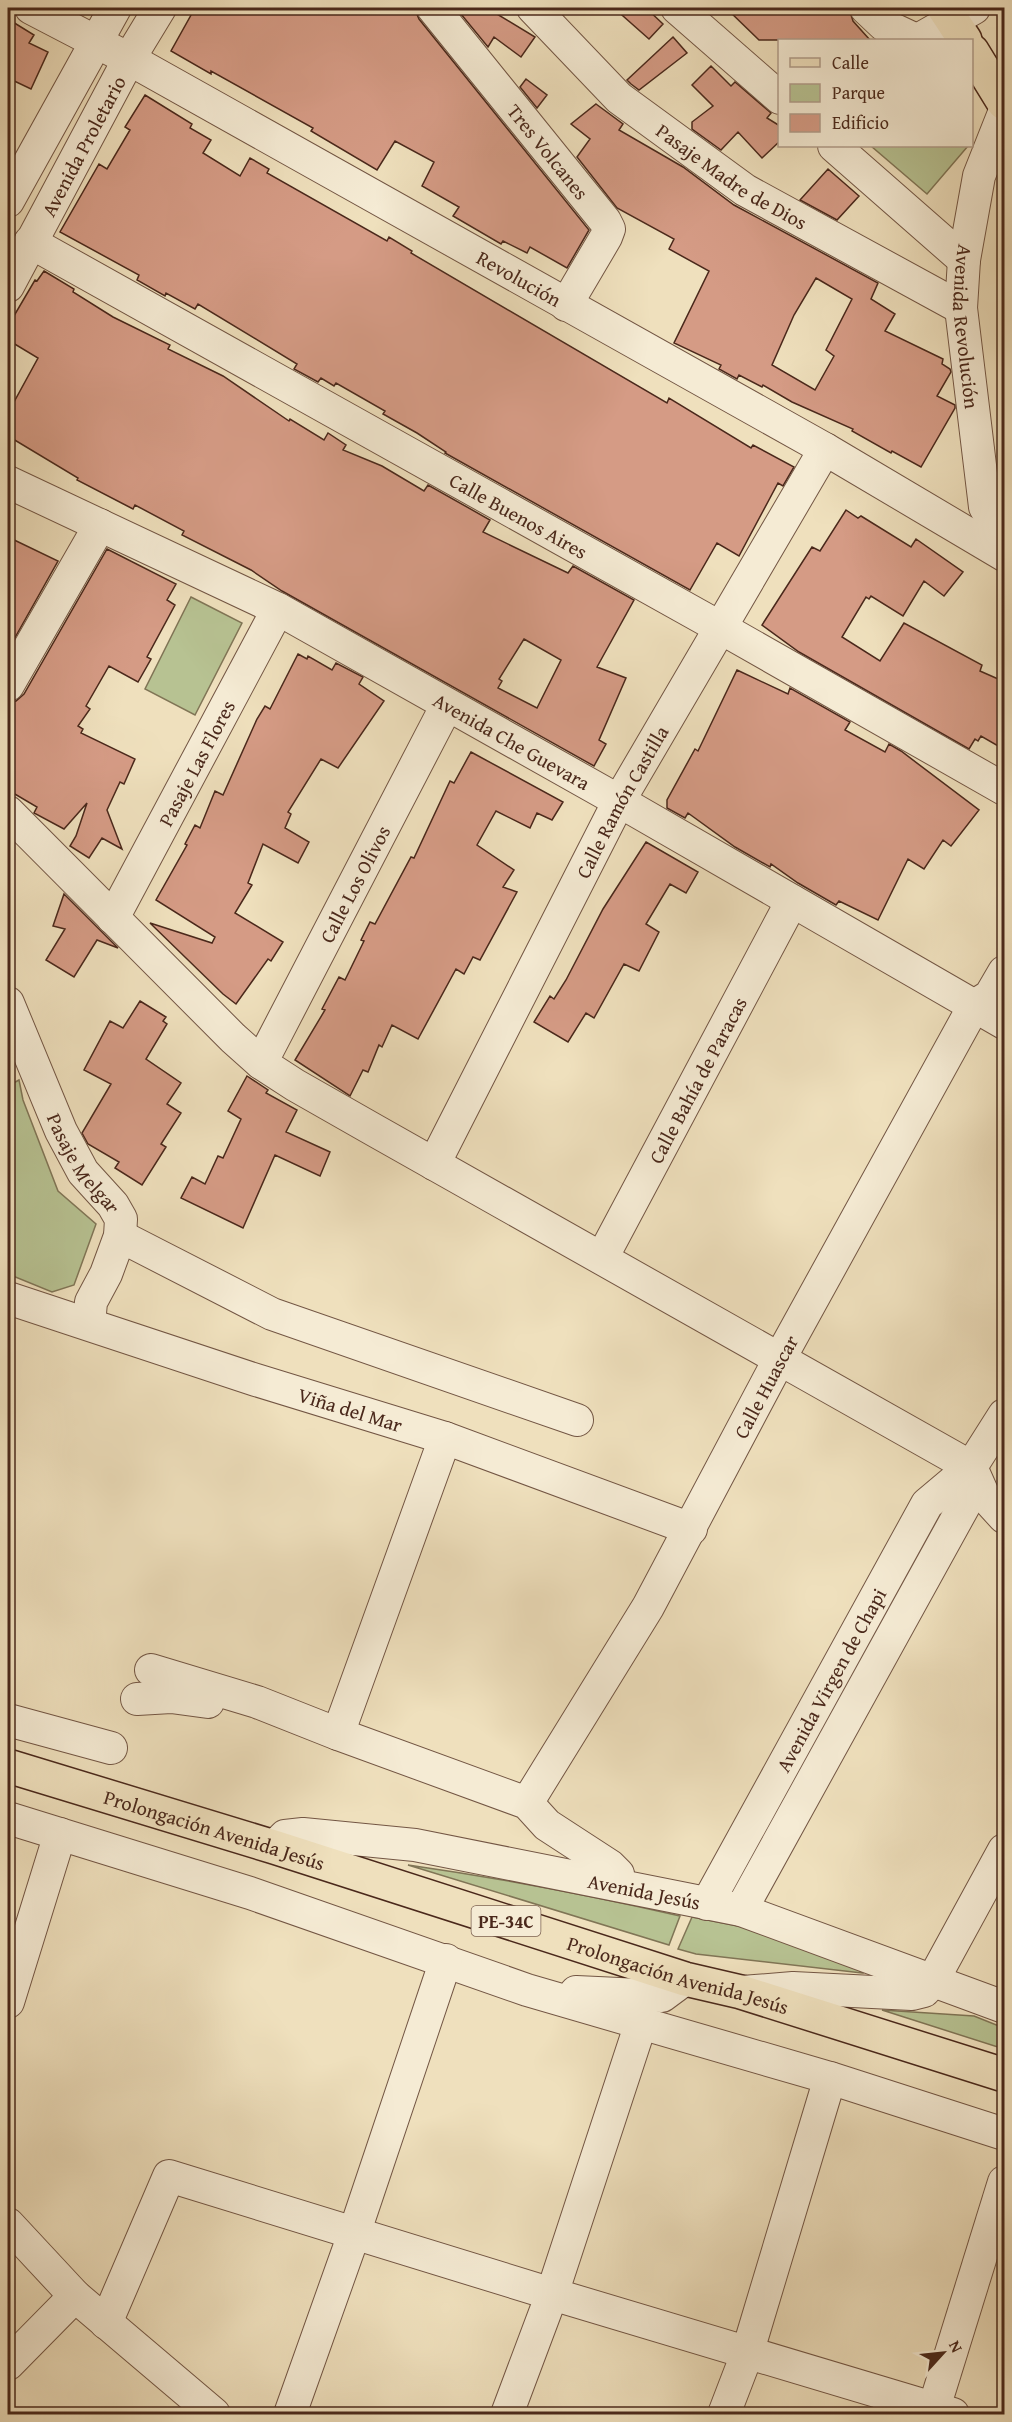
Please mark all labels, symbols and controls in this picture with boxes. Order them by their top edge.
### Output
legend [778,39,973,147]
text: Calle [832,49,869,76]
street label: Avenida Proletario [33,70,132,221]
text: Parque [832,79,885,106]
street label: Tres Volcanes [501,97,596,205]
text: Edificio [832,109,889,136]
street label: Pasaje Madre de Dios [651,116,813,236]
street label: Revolución [472,242,567,313]
street label: Avenida Revolución [946,242,987,410]
street label: Calle Buenos Aires [445,465,593,565]
street label: Avenida Che Guevara [428,685,596,797]
street label: Pasaje Las Flores [150,694,242,831]
street label: Calle Ramón Castilla [568,719,675,883]
street label: Calle Los Olivos [312,820,397,948]
street label: Calle Bahía de Paracas [641,991,753,1168]
street label: Pasaje Melgar [41,1108,129,1218]
street label: Calle Huascar [726,1329,805,1443]
street label: Viña del Mar [295,1379,406,1439]
street label: Avenida Virgen de Chapi [768,1582,893,1777]
street label: Prolongación Avenida Jesús [101,1782,329,1877]
street label: Avenida Jesús [586,1865,703,1916]
road number: PE-34C [472,1906,540,1936]
street label: Prolongación Avenida Jesús [564,1928,793,2021]
north arrow [913,2323,973,2383]
text: N [943,2336,970,2357]

